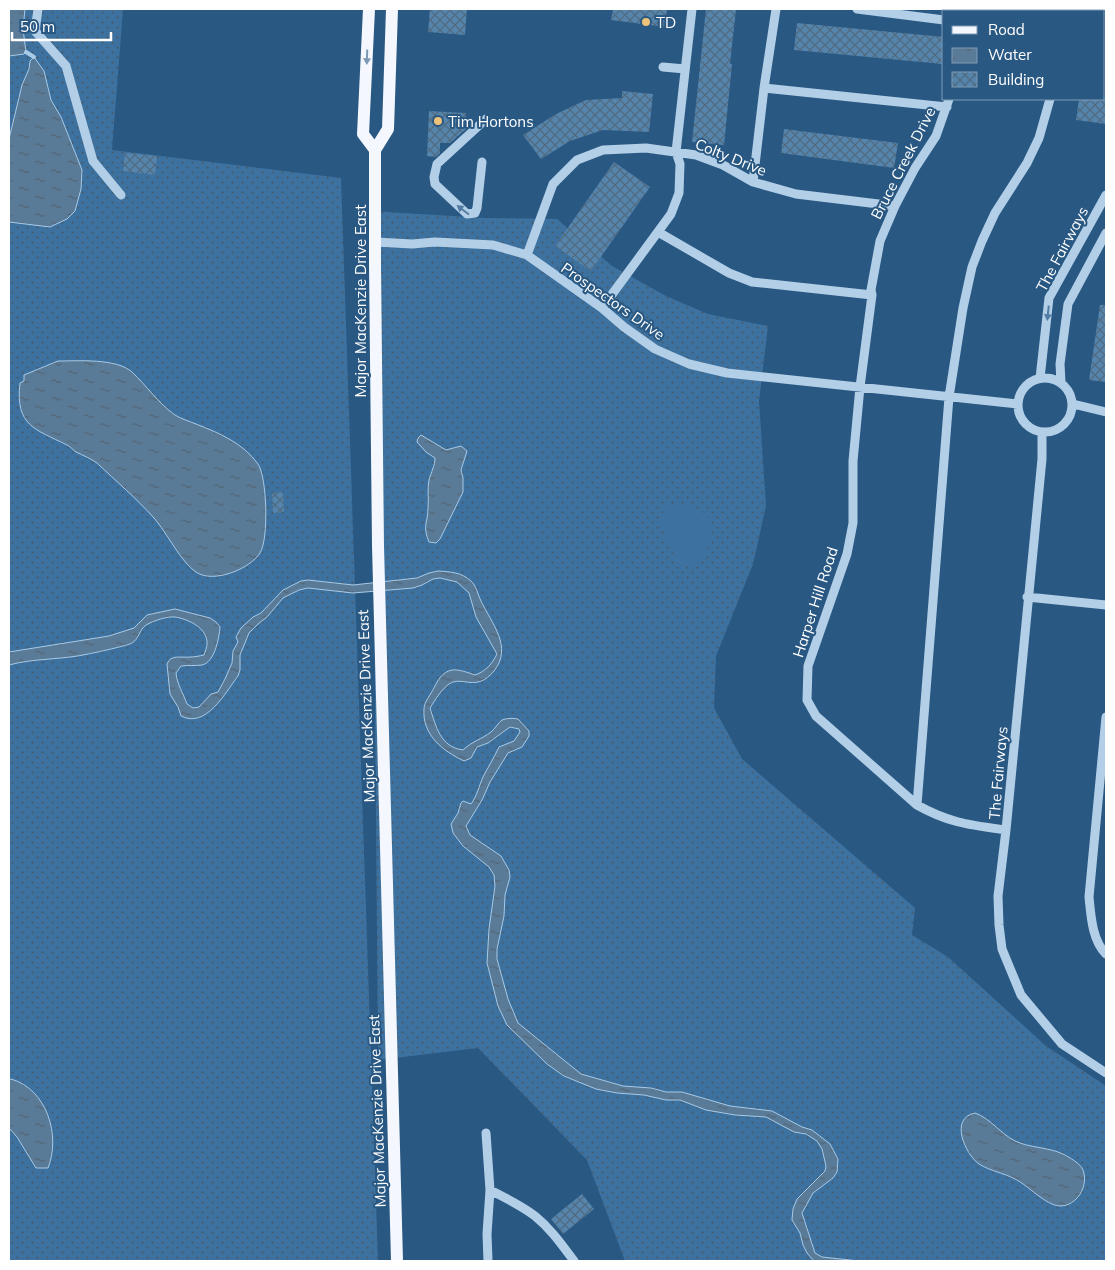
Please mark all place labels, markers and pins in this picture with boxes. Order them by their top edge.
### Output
place label: TD [656,13,676,32]
marker: TD [640,16,652,28]
place label: Tim Hortons [448,112,534,131]
marker: Tim Hortons [432,115,444,127]

